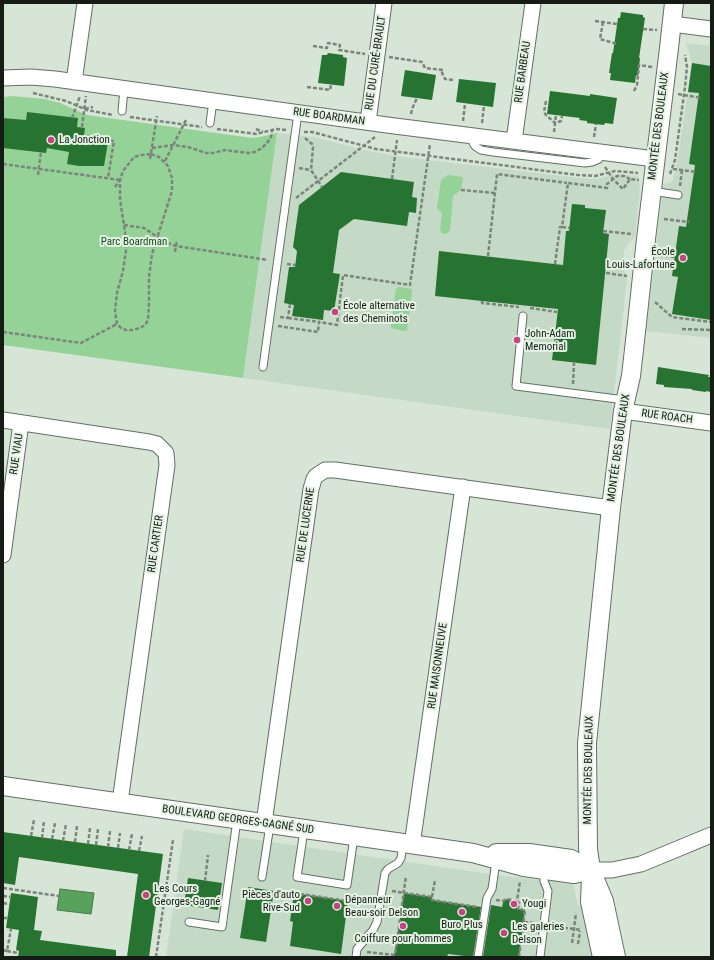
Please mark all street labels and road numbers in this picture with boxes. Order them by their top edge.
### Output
street label: RUE DU CURÉ-BRAULT [363,15,389,111]
street label: RUE BARBEAU [512,40,534,104]
street label: MONTÉE DES BOULEAUX [646,71,672,181]
street label: RUE BOARDMAN [292,105,366,129]
street label: MONTÉE DES BOULEAUX [605,393,633,503]
street label: RUE ROACH [640,407,694,427]
street label: RUE VIAU [8,433,26,475]
street label: RUE DE LUCERNE [294,487,318,563]
street label: RUE CARTIER [145,514,167,574]
street label: RUE MAISONNEUVE [425,622,451,710]
street label: MONTÉE DES BOULEAUX [581,716,597,824]
street label: BOULEVARD GEORGES-GAGNÉ SUD [161,803,315,837]

